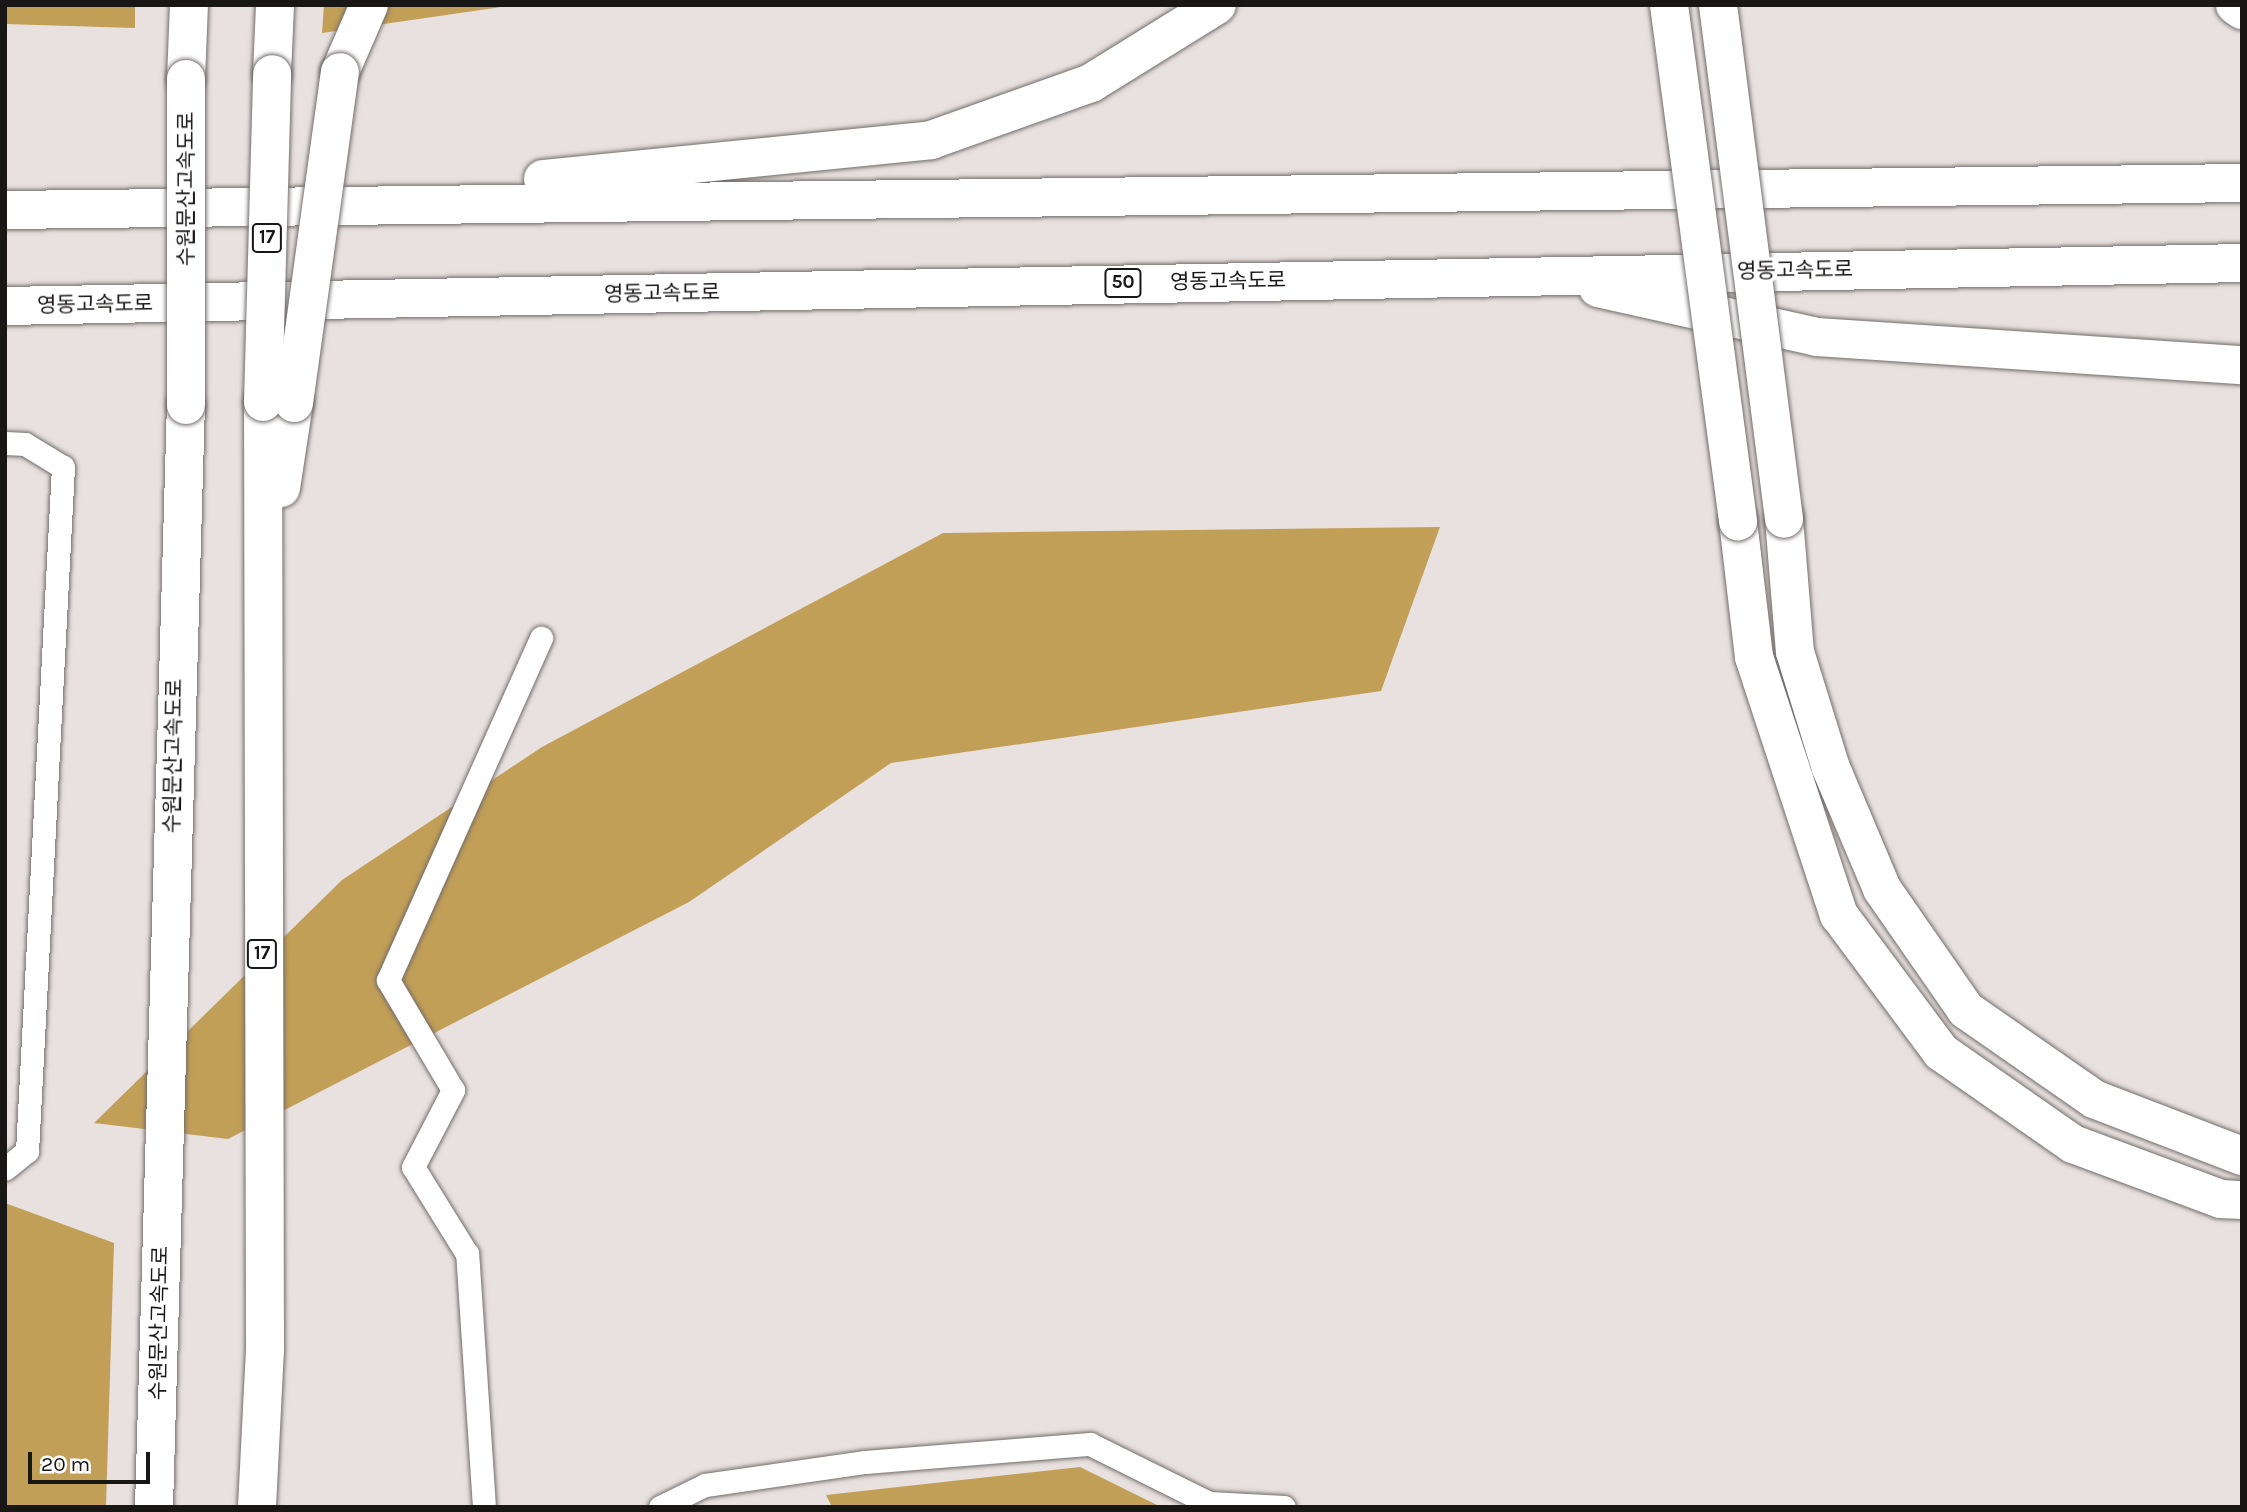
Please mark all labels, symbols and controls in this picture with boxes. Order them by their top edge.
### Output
street label: 수원문산고속도로 [173,112,199,266]
road number: 17 [251,222,283,254]
street label: 영동고속도로 [1737,256,1853,284]
street label: 영동고속도로 [1170,267,1286,295]
road number: 50 [1104,268,1142,298]
street label: 영동고속도로 [604,279,720,307]
street label: 영동고속도로 [37,290,153,318]
street label: 수원문산고속도로 [159,679,187,833]
road number: 17 [246,938,278,970]
street label: 수원문산고속도로 [145,1246,173,1400]
scale bar [32,1438,154,1482]
text: 20 m [41,1452,90,1476]

